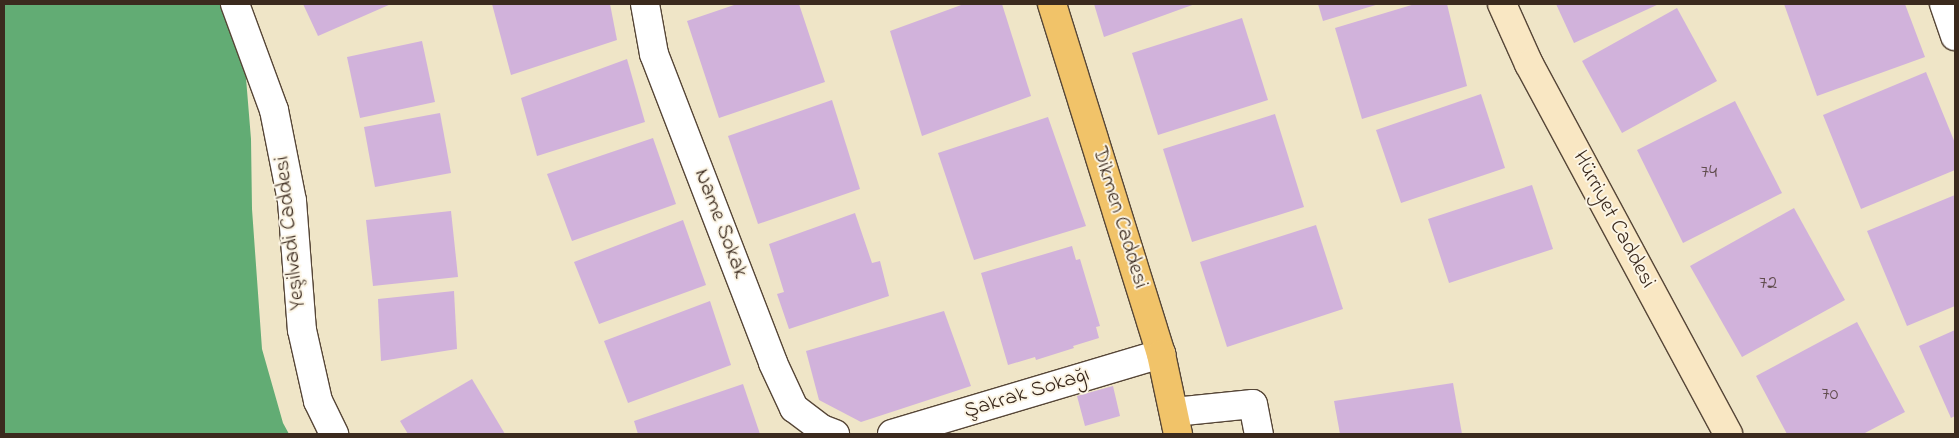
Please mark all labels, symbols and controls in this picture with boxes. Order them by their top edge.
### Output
street label: Dikmen Caddesi [1085,144,1153,292]
street label: Hürriyet Caddesi [1566,147,1660,293]
street label: Yeşilvadi Caddesi [270,155,312,311]
house number: 74 [1701,160,1717,184]
street label: Name Sokak [687,165,753,283]
house number: 72 [1759,271,1777,295]
street label: Şakrak Sokağı [961,362,1093,426]
house number: 70 [1822,382,1838,406]

